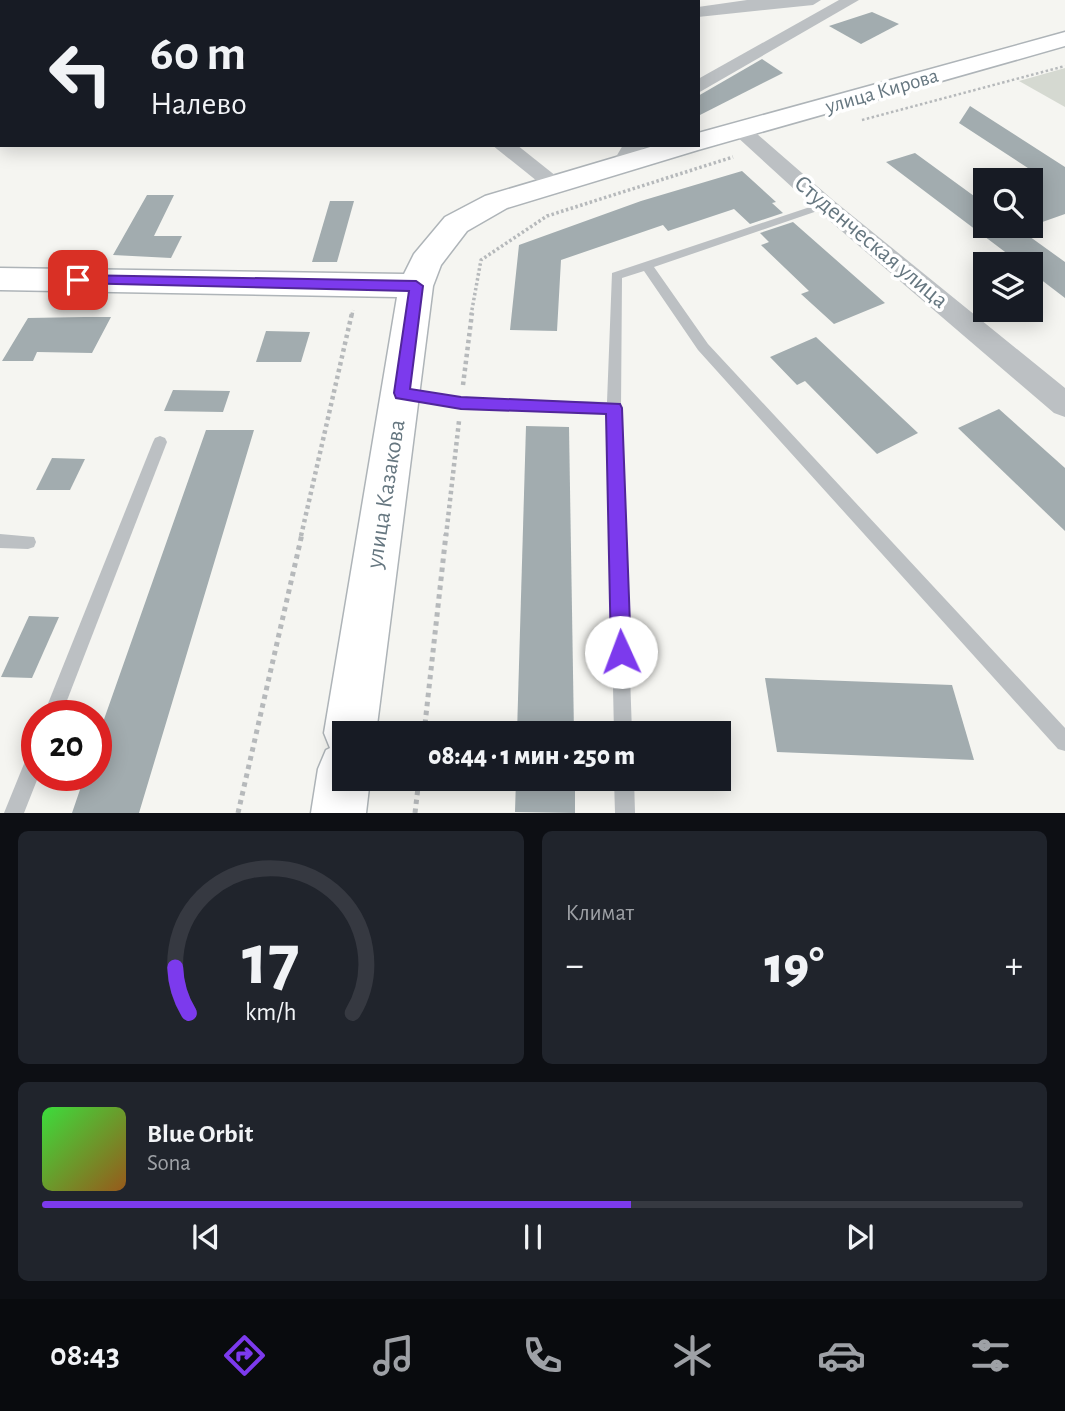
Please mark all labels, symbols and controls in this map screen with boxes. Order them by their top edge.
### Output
icon: left [35,28,126,119]
text: 60 m [150,30,246,79]
street label: улица Кирова [822,65,941,117]
text: Налево [150,88,247,120]
map controls [973,168,1043,322]
button: search [973,168,1043,238]
street label: Студенческая улица [790,171,952,313]
pin [48,250,108,310]
button: layers [973,252,1043,322]
icon: arrive [59,261,97,299]
street label: улица Казакова [362,418,410,571]
position arrow [584,615,658,689]
speed limit sign: 20 [21,700,112,791]
text: 08:44 · 1 мин · 250 m [428,743,635,769]
text: Климат [566,902,634,925]
text: 17 [242,926,300,999]
text: 19° [764,940,824,992]
text: − [566,947,584,985]
text: + [1005,947,1023,985]
text: km/h [245,1000,297,1025]
text: Blue Orbit [147,1121,253,1147]
text: Sona [147,1152,191,1175]
icon: previous [187,1218,225,1256]
icon: pause [514,1218,552,1256]
icon: next [841,1218,879,1256]
icon: directions [220,1331,269,1380]
icon: music [369,1331,418,1380]
icon: phone [518,1331,567,1380]
icon: climate [668,1331,717,1380]
icon: car [817,1331,866,1380]
icon: filters [966,1331,1015,1380]
text: 08:43 [50,1339,120,1371]

